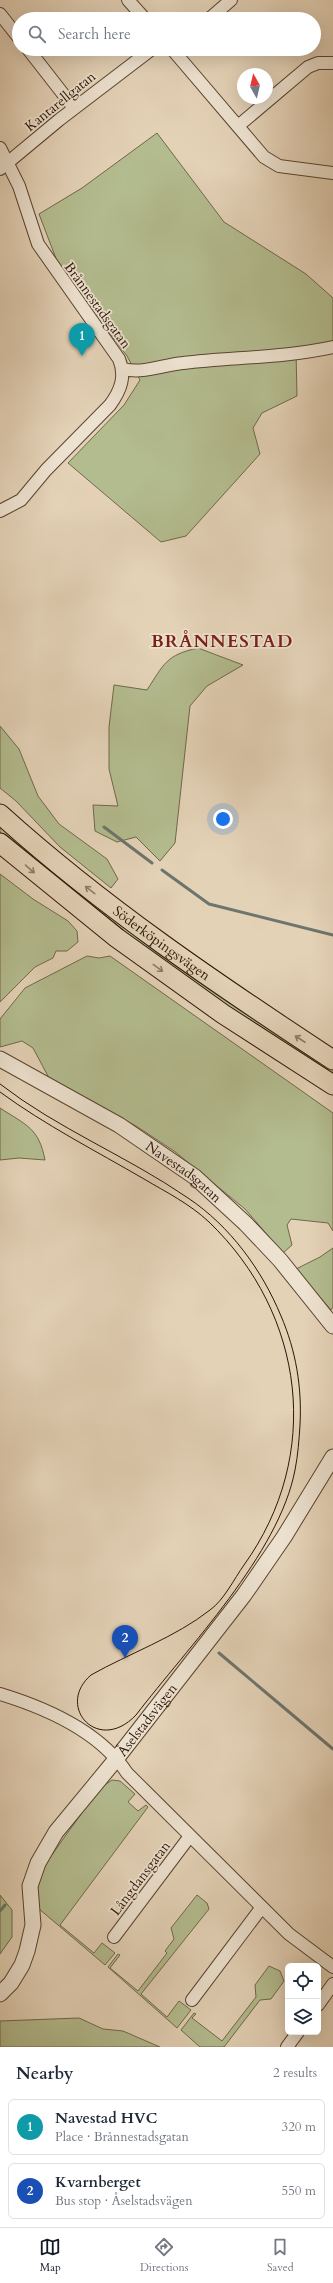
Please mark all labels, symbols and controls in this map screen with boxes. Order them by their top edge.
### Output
search box [12,12,321,56]
icon: search [26,23,48,45]
text: Search here [58,24,131,44]
street label: Kantarellgatan [21,67,100,136]
north arrow [237,68,273,104]
street label: Brånnestadsgatan [60,258,135,352]
pin: 1 [69,323,95,356]
district label: BRÅNNESTAD [151,629,293,654]
your location [213,809,233,829]
one-way arrow [24,864,35,873]
one-way arrow [84,885,95,894]
street label: Söderköpingsvägen [109,902,214,985]
one-way arrow [152,964,163,972]
one-way arrow [295,1034,306,1043]
street label: Navestadsgatan [142,1137,226,1207]
pin: 2 [112,1625,138,1658]
street label: Åselstadsvägen [113,1680,182,1760]
street label: Långdansgatan [106,1837,175,1919]
map controls [285,1963,321,2035]
button: locate [285,1963,321,1999]
button: layers [285,1999,321,2035]
text: Nearby [16,2062,73,2085]
text: 2 results [273,2064,317,2082]
text: Navestad HVC [55,2108,157,2128]
text: 1 [27,2118,33,2136]
text: 320 m [282,2118,316,2136]
text: Place · Brånnestadsgatan [55,2128,189,2146]
text: Kvarnberget [55,2172,141,2192]
text: 2 [27,2182,33,2200]
text: 550 m [282,2182,316,2200]
text: Bus stop · Åselstadsvägen [55,2192,193,2210]
tab: Map [39,2236,61,2275]
tab: Directions [140,2236,188,2275]
tab: Saved [267,2236,294,2275]

